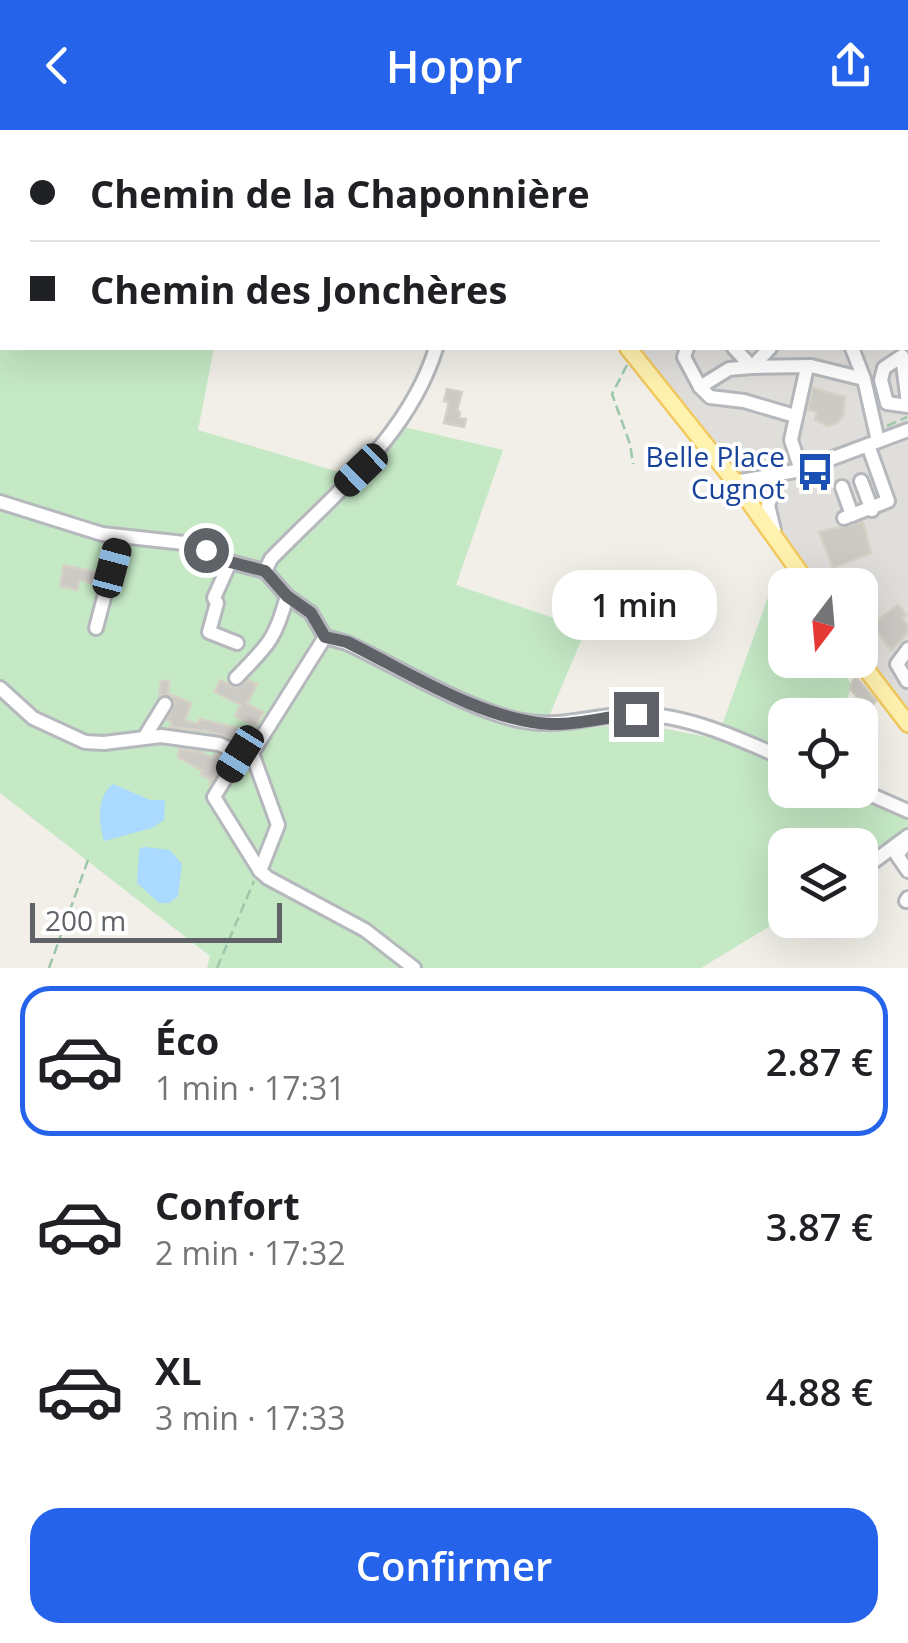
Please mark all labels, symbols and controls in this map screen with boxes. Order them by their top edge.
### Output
text: Hoppr [386,35,522,96]
icon: back [30,38,85,93]
icon: share [823,38,878,93]
text: Chemin de la Chaponnière [90,167,590,219]
text: Chemin des Jonchères [90,263,507,315]
place label: Belle Place Cugnot [645,437,785,507]
car [329,438,393,502]
bus stop icon: Belle Place Cugnot [794,451,836,493]
route start [184,528,229,573]
car [90,535,134,601]
north arrow [768,568,878,678]
map controls [768,568,878,938]
callout: 1 min [554,569,718,639]
text: 1 min [591,583,678,626]
route end [614,692,659,737]
button: locate [768,698,878,808]
car [211,721,269,787]
button: layers [768,828,878,938]
scale bar [30,898,282,943]
text: 200 m [45,901,126,939]
text: Éco [155,1014,219,1066]
icon: car [35,1016,125,1106]
text: 2.87 € [766,1035,873,1087]
text: 1 min · 17:31 [155,1066,346,1109]
text: Confort [155,1179,300,1231]
icon: car [35,1181,125,1271]
text: 3.87 € [766,1200,873,1252]
text: 2 min · 17:32 [155,1231,346,1274]
text: XL [155,1344,202,1396]
icon: car [35,1346,125,1436]
text: 4.88 € [766,1365,873,1417]
text: 3 min · 17:33 [155,1396,346,1439]
button: Confirmer [30,1508,878,1623]

